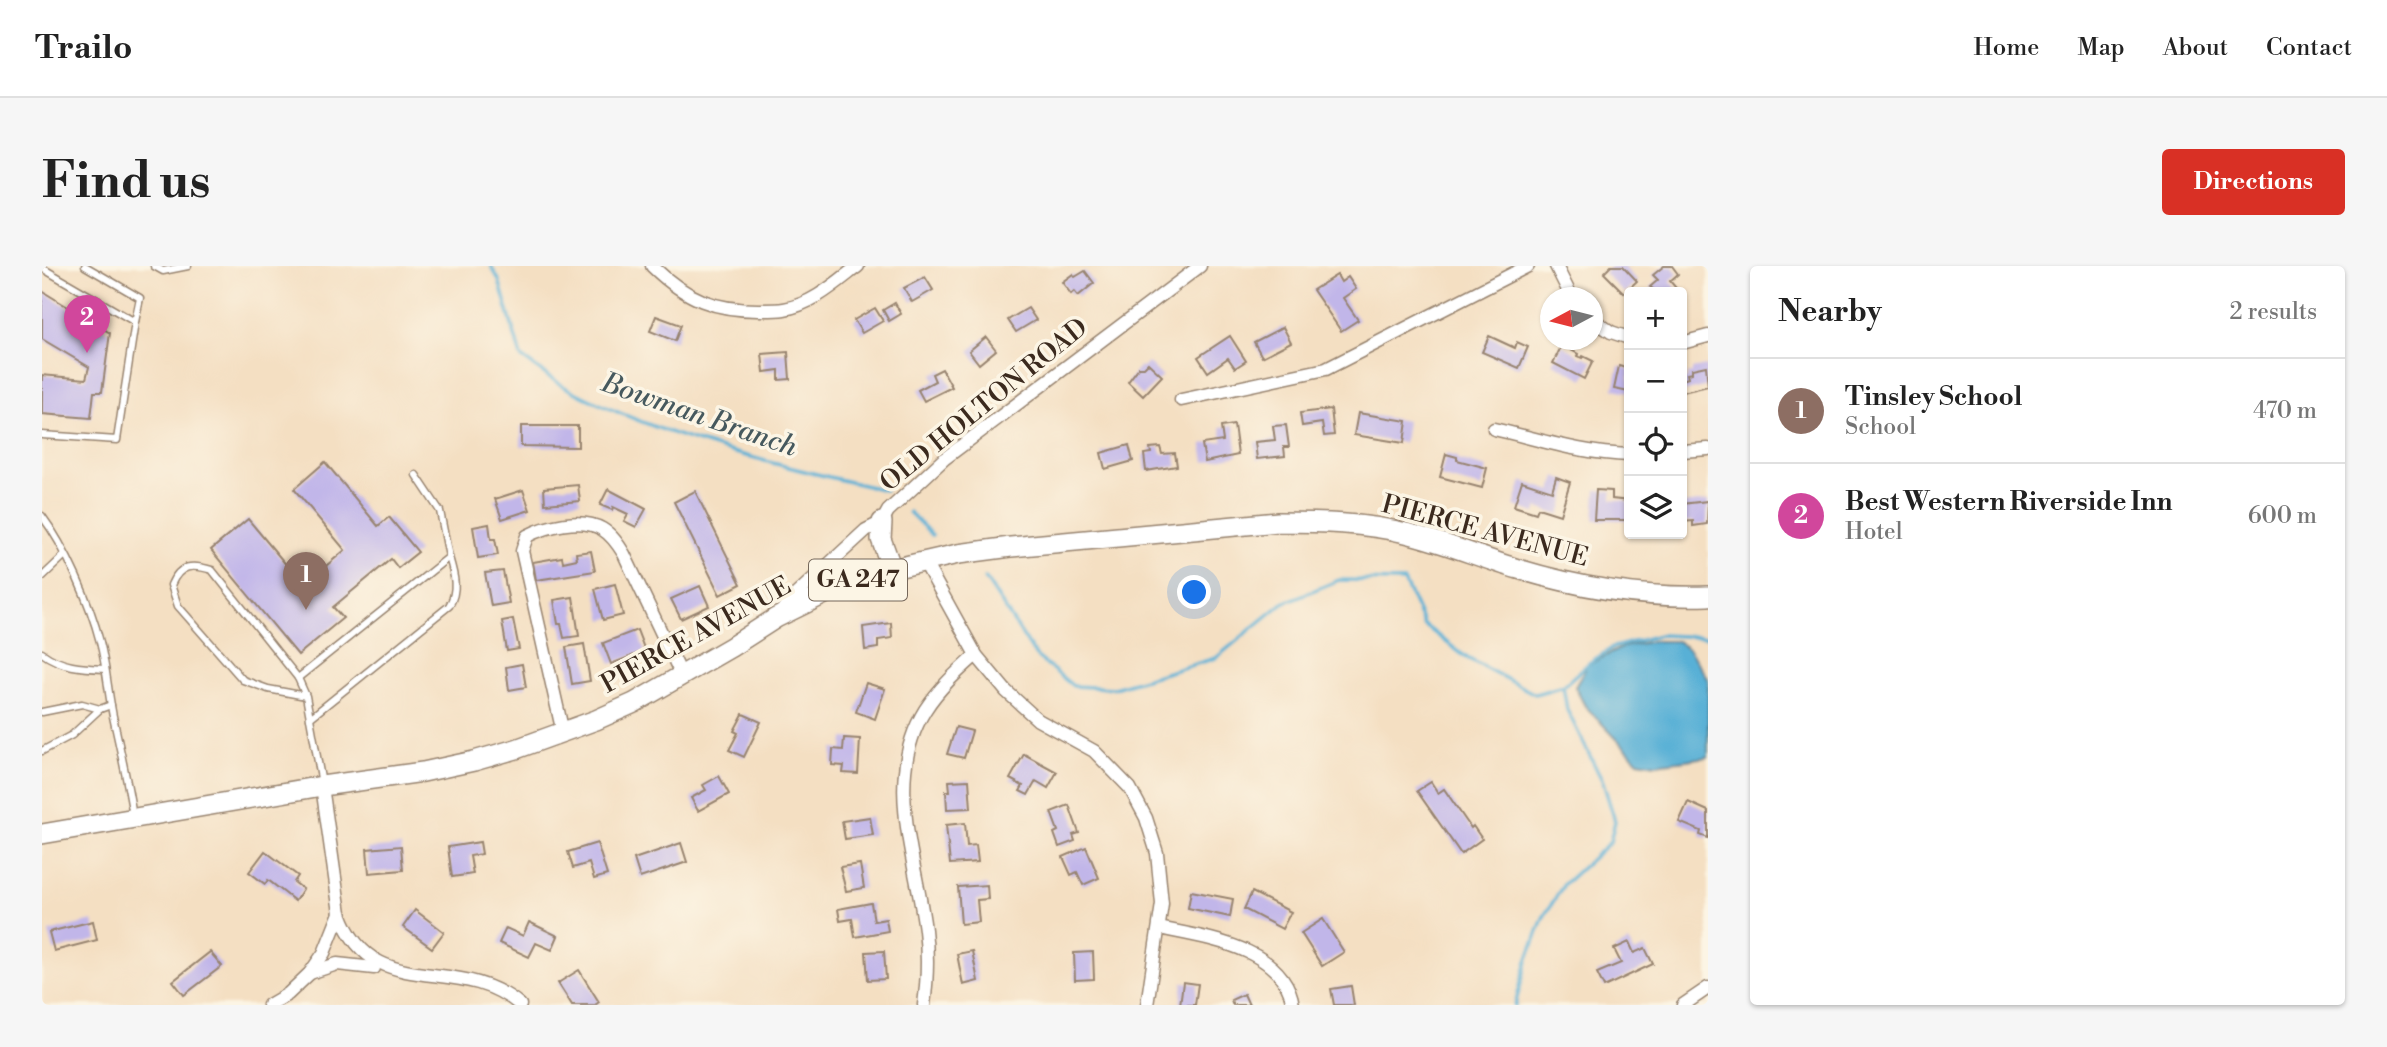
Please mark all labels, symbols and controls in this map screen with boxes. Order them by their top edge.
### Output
text: Trailo [35,28,132,69]
text: Home [1974,33,2039,63]
text: Map [2077,33,2125,63]
text: About [2163,33,2228,63]
text: Contact [2266,33,2352,63]
button: Directions [2162,149,2345,215]
text: Find us [42,152,211,213]
north arrow [1540,287,1603,350]
map controls [1624,287,1687,539]
button: + [1624,287,1687,350]
text: Nearby [1778,293,1882,331]
pin: 2 [64,295,110,353]
text: 2 results [2230,298,2317,326]
street label: OLD HOLTON ROAD [874,311,1094,499]
button: − [1624,350,1687,413]
water label: Bowman Branch [596,365,802,465]
text: Tinsley School [1845,381,2022,413]
text: 1 [1795,397,1807,425]
text: 470 m [2253,397,2317,425]
button: locate [1624,413,1687,476]
text: School [1845,413,1916,441]
button: layers [1624,476,1687,539]
text: Best Western Riverside Inn [1845,486,2173,518]
street label: PIERCE AVENUE [1378,488,1592,574]
text: 2 [1794,502,1808,530]
text: 600 m [2248,502,2317,530]
text: Hotel [1845,518,1903,546]
pin: 1 [283,552,329,610]
road number: GA 247 [809,559,907,600]
street label: PIERCE AVENUE [595,570,797,700]
your location [1177,575,1211,609]

